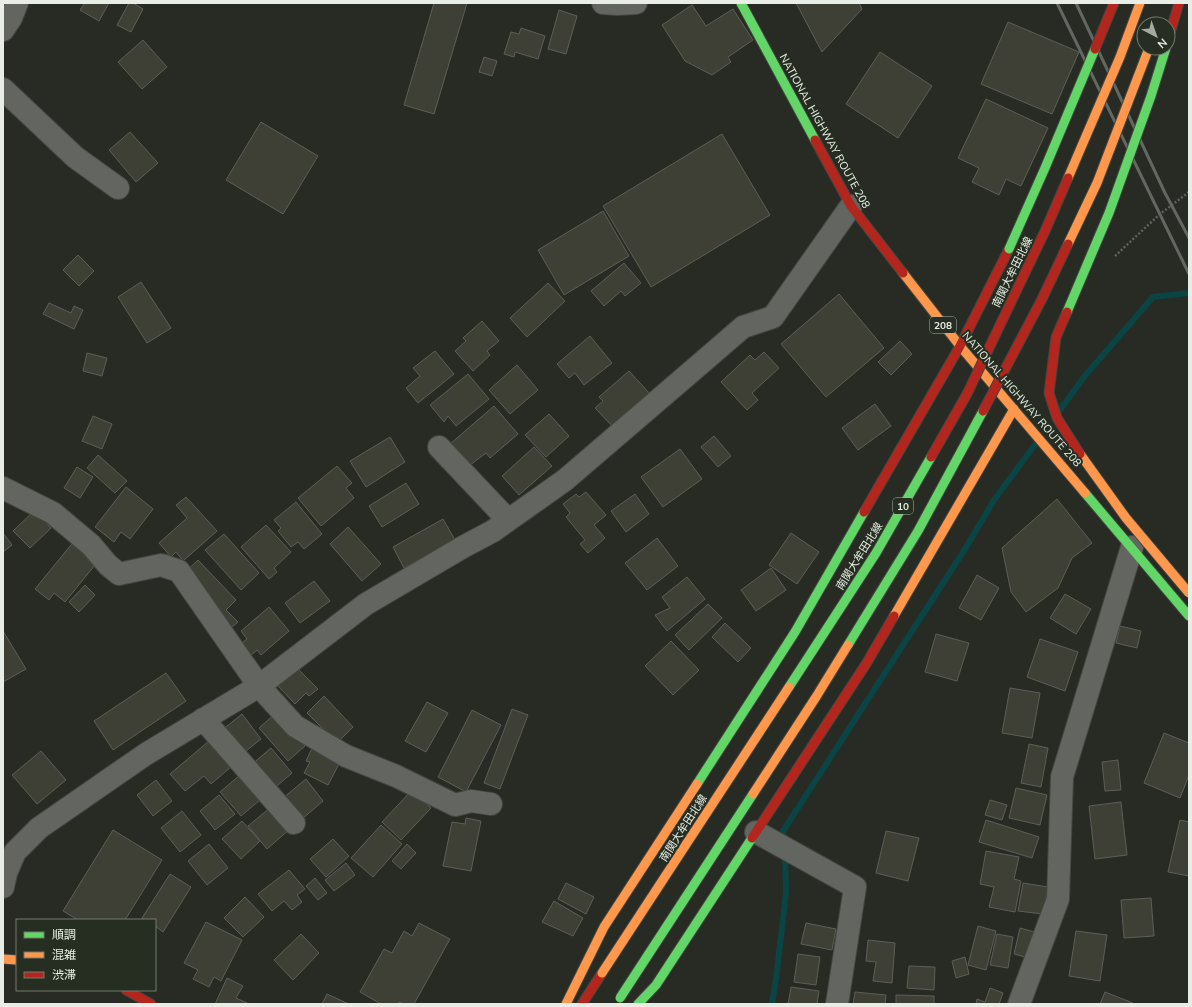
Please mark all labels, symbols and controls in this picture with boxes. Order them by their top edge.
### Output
north arrow [1136,16,1176,56]
text: N [1155,36,1170,52]
street label: NATIONAL HIGHWAY ROUTE 208 [777,51,874,211]
street label: 南関大牟田北線 [989,234,1035,310]
road number: 208 [930,317,956,333]
street label: NATIONAL HIGHWAY ROUTE 208 [959,328,1085,470]
road number: 10 [893,498,913,514]
street label: 南関大牟田北線 [833,520,885,592]
street label: 南関大牟田北線 [656,792,710,864]
legend [16,919,156,991]
text: 順調 [52,927,76,942]
text: 混雑 [52,947,76,962]
text: 渋滞 [52,967,76,982]

